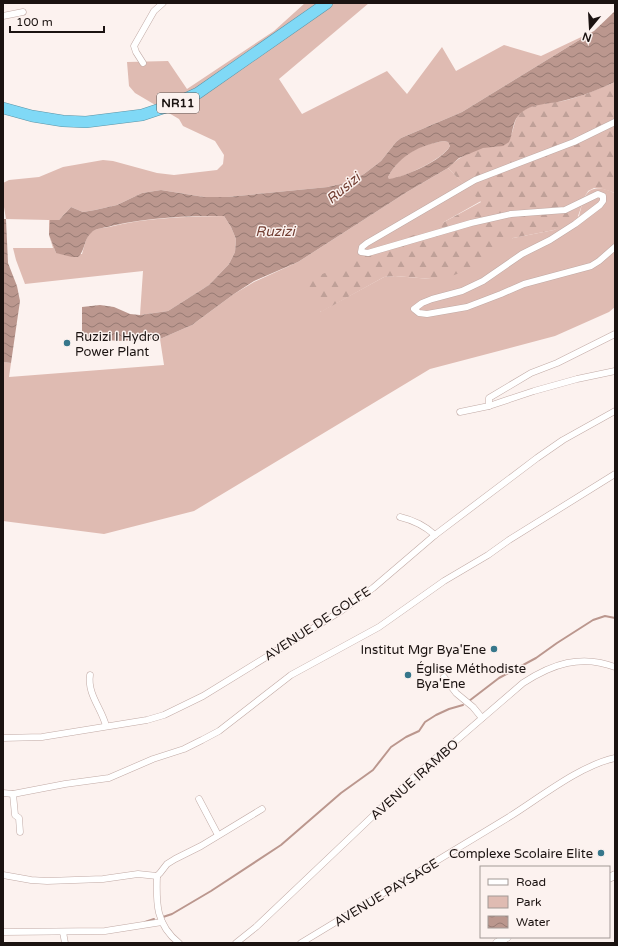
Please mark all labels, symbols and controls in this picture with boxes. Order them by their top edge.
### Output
scale bar [10,8,104,34]
north arrow [570,8,610,48]
text: 100 m [16,15,53,29]
text: N [581,29,593,45]
road number: NR11 [157,93,199,113]
water label: Rusizi [323,168,365,207]
water label: Ruzizi [255,223,296,240]
place label: Ruzizi I Hydro Power Plant [75,329,160,360]
marker: Ruzizi I Hydro Power Plant [62,338,72,348]
street label: AVENUE DE GOLFE [261,583,374,664]
place label: Institut Mgr Bya'Ene [361,642,486,658]
marker: Institut Mgr Bya'Ene [489,644,499,654]
place label: Église Méthodiste Bya'Ene [416,661,526,692]
marker: Église Méthodiste Bya'Ene [403,670,413,680]
street label: AVENUE IRAMBO [367,736,462,824]
place label: Complexe Scolaire Elite [449,846,593,862]
marker: Complexe Scolaire Elite [596,848,606,858]
street label: AVENUE PAYSAGE [331,855,442,930]
legend [480,866,610,938]
text: Road [516,875,546,889]
text: Park [516,895,542,909]
text: Water [516,915,551,929]

